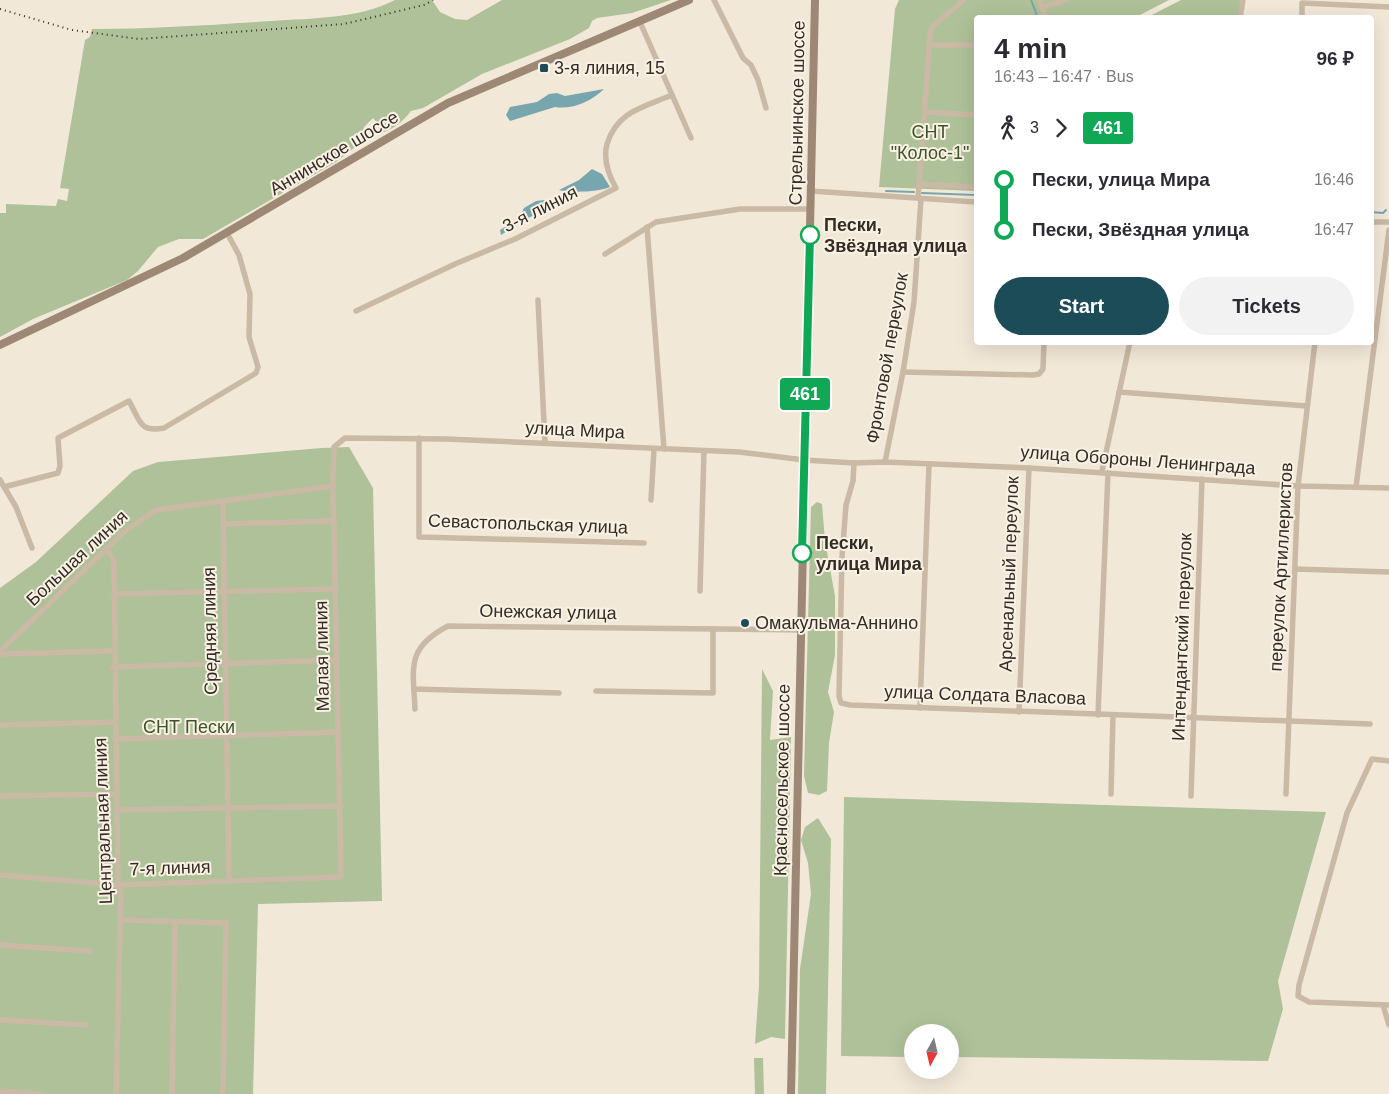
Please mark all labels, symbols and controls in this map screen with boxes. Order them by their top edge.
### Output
street label: Стрельнинское шоссе [785,20,809,206]
text: 4 min [994,33,1067,64]
text: 96 ₽ [1317,48,1354,69]
place label: 3-я линия, 15 [554,58,665,78]
marker: 3-я линия, 15 [538,62,550,74]
text: 16:43 – 16:47 · Bus [994,68,1134,85]
street label: Аннинское шоссе [266,107,402,199]
icon: walk [994,114,1022,142]
icon: forward [1047,114,1075,142]
text: 461 [1093,118,1123,138]
text: 3 [1030,119,1039,136]
park label: СНТ "Колос-1" [891,122,969,163]
text: Пески, улица Мира [1032,169,1210,190]
text: 16:46 [1314,171,1354,188]
street label: 3-я линия [499,182,581,236]
place label: Пески, Звёздная улица [824,215,968,256]
text: Пески, Звёздная улица [1032,219,1249,240]
text: 16:47 [1314,221,1354,238]
marker: Пески, Звёздная улица [800,225,820,245]
street label: Фронтовой переулок [862,271,912,445]
button: Start [994,277,1169,335]
button: Tickets [1179,277,1354,335]
line badge: 461 [776,378,834,410]
text: 461 [790,384,820,404]
street label: улица Мира [525,417,626,443]
street label: улица Обороны Ленинграда [1020,442,1257,478]
street label: переулок Артиллеристов [1266,462,1296,672]
street label: Арсенальный переулок [996,476,1022,672]
street label: Большая линия [22,506,132,610]
street label: Севастопольская улица [428,511,629,538]
place label: Пески, улица Мира [816,533,923,574]
street label: Интендантский переулок [1168,533,1196,741]
marker: Пески, улица Мира [792,543,812,563]
street label: Средняя линия [199,567,221,695]
street label: Малая линия [311,600,333,712]
street label: Онежская улица [479,601,618,623]
place label: Омакульма-Аннино [755,613,918,633]
marker: Омакульма-Аннино [739,617,751,629]
street label: улица Солдата Власова [884,681,1087,709]
street label: Красносельское шоссе [770,684,794,876]
park label: СНТ Пески [143,717,235,737]
street label: Центральная линия [90,737,116,905]
street label: 7-я линия [129,857,211,879]
north arrow [904,1024,959,1079]
map controls [904,1024,959,1079]

